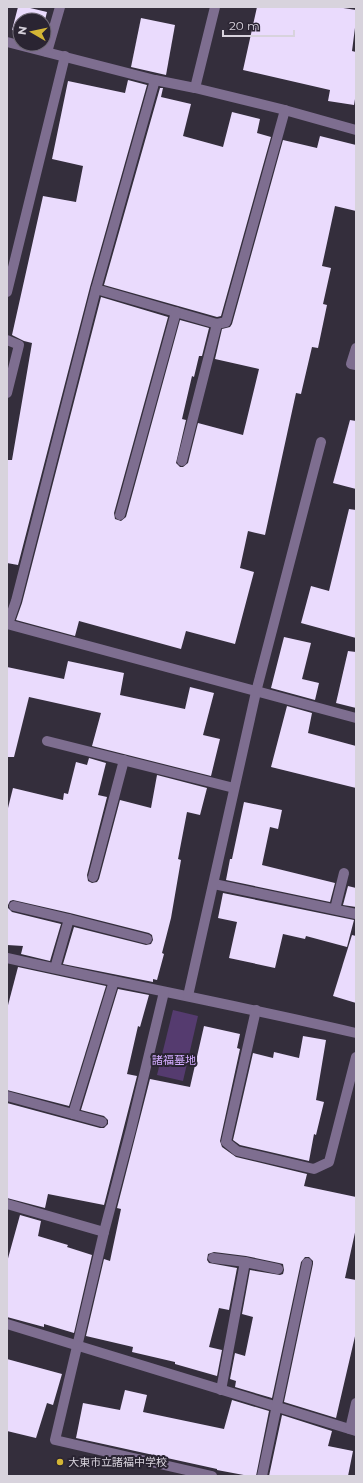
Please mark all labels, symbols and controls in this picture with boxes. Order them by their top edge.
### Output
north arrow [12,12,52,52]
scale bar [223,12,294,38]
text: 20 m [229,18,260,33]
text: N [15,25,30,36]
park label: 諸福墓地 [152,1053,196,1067]
place label: 大東市立諸福中学校 [68,1455,167,1469]
marker: 大東市立諸福中学校 [55,1457,65,1467]

